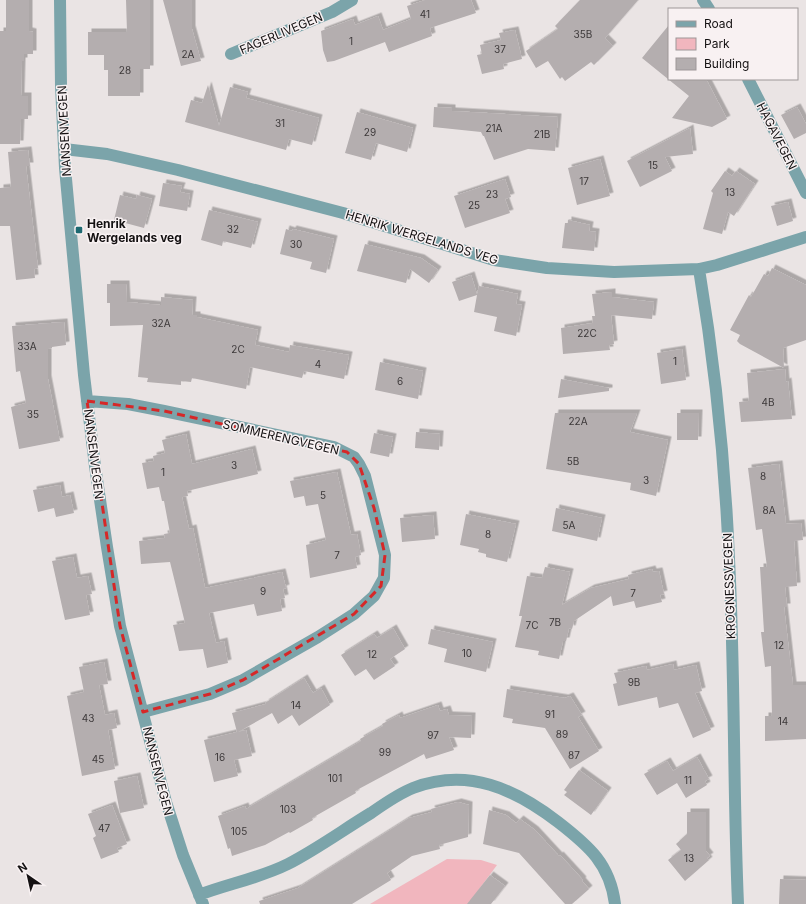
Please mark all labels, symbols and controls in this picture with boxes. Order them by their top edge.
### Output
house number: 41 [420,8,430,20]
legend [668,8,798,80]
street label: FAGERLIVEGEN [237,9,325,57]
text: Road [704,16,733,31]
house number: 35B [574,28,592,40]
house number: 1 [349,35,353,47]
text: Park [704,36,730,51]
house number: 37 [494,43,506,55]
house number: 2A [182,48,195,60]
text: Building [704,56,749,71]
house number: 28 [119,64,131,76]
street label: NANSENVEGEN [54,85,74,177]
street label: HAGAVEGEN [754,100,800,172]
house number: 31 [275,117,285,129]
house number: 21A [485,122,503,134]
house number: 29 [364,126,376,138]
house number: 21B [534,128,550,140]
house number: 15 [648,159,658,171]
house number: 17 [579,175,589,187]
house number: 13 [725,186,735,198]
house number: 23 [486,188,498,200]
house number: 25 [468,199,480,211]
street label: HENRIK WERGELANDS VEG [344,207,500,267]
place label: Henrik Wergelands veg [87,216,182,245]
house number: 32 [227,223,239,235]
marker: Henrik Wergelands veg [74,225,84,235]
house number: 30 [290,238,302,250]
house number: 32A [151,317,171,329]
house number: 22C [577,327,597,339]
house number: 33A [17,340,37,352]
house number: 2C [231,343,245,355]
house number: 1 [673,355,677,367]
house number: 4 [315,358,321,370]
house number: 6 [397,375,403,387]
house number: 4B [761,396,775,408]
house number: 35 [27,408,39,420]
street label: NANSENVEGEN [81,408,107,500]
house number: 22A [568,415,588,427]
street label: SOMMERENGVEGEN [221,416,341,458]
house number: 5B [567,455,579,467]
house number: 3 [231,459,237,471]
house number: 1 [161,466,165,478]
house number: 8 [760,470,766,482]
house number: 3 [643,474,649,486]
house number: 5 [320,489,326,501]
house number: 8A [762,504,776,516]
house number: 5A [563,519,576,531]
house number: 8 [485,528,491,540]
street label: KROGNESSVEGEN [720,533,738,639]
house number: 7 [334,549,340,561]
house number: 9 [260,585,266,597]
house number: 7 [630,587,636,599]
house number: 7B [549,616,561,628]
house number: 7C [526,619,538,631]
house number: 12 [774,639,784,651]
house number: 10 [462,647,472,659]
house number: 12 [367,648,377,660]
house number: 9B [628,676,640,688]
house number: 14 [291,699,301,711]
house number: 91 [545,708,555,720]
house number: 43 [82,712,94,724]
house number: 14 [778,715,788,727]
street label: NANSENVEGEN [140,725,176,817]
house number: 89 [556,728,568,740]
house number: 97 [427,729,439,741]
house number: 99 [379,746,391,758]
house number: 87 [568,749,580,761]
house number: 16 [215,751,225,763]
house number: 45 [92,753,104,765]
house number: 101 [328,772,342,784]
house number: 11 [684,774,692,786]
house number: 103 [280,803,296,815]
house number: 47 [98,822,110,834]
house number: 105 [231,825,247,837]
house number: 13 [684,852,694,864]
north arrow [8,856,48,896]
text: N [15,860,30,876]

